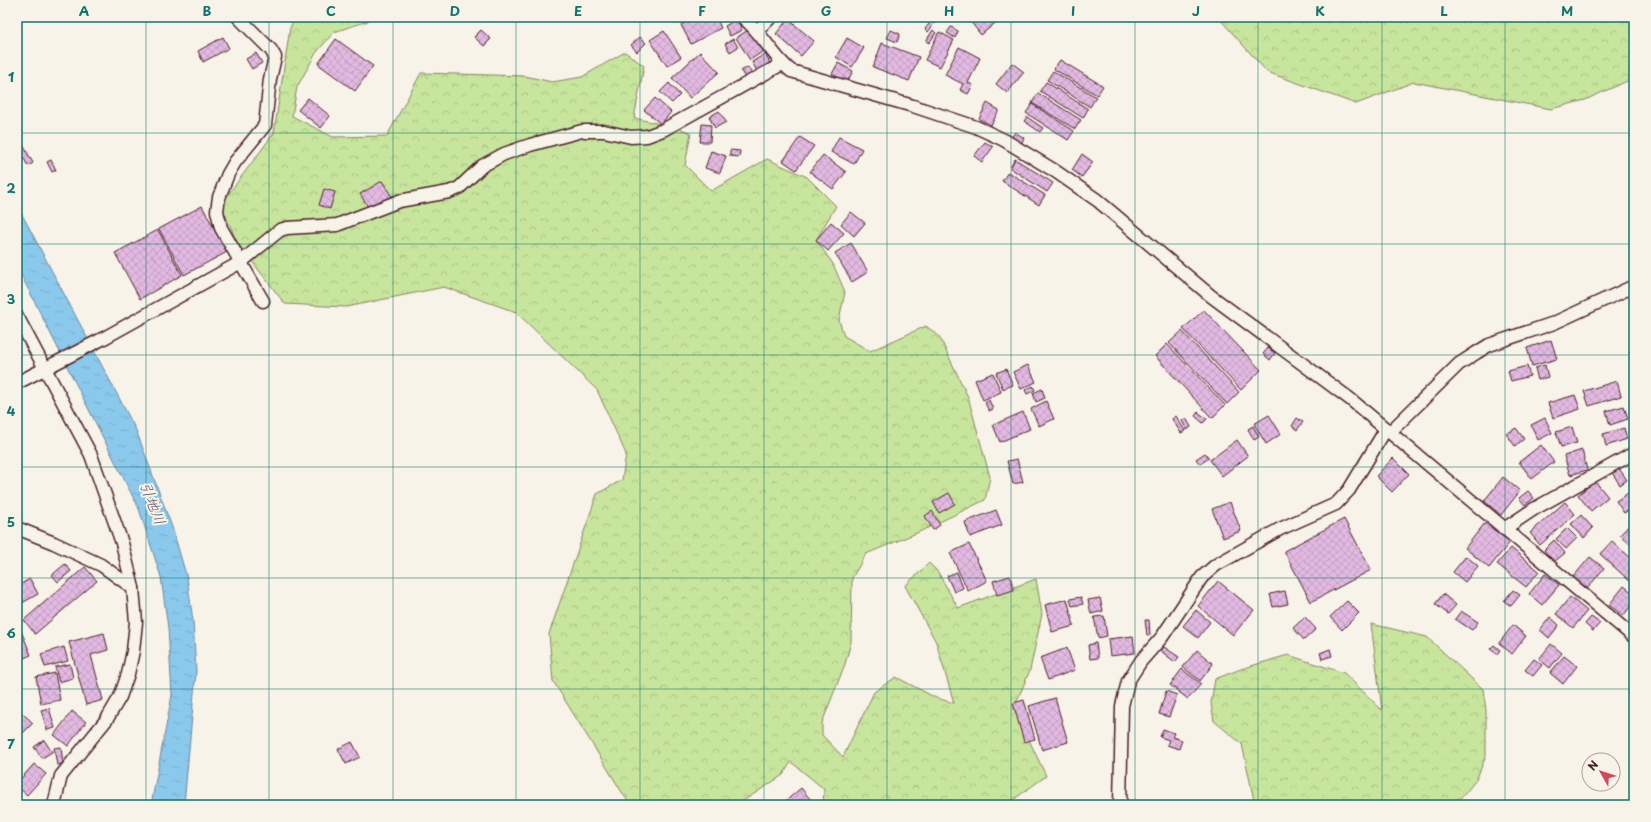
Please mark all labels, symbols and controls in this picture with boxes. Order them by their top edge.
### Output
text: A [79,1,89,20]
text: B [203,1,212,20]
text: C [326,1,336,20]
text: D [450,1,460,20]
text: E [574,1,582,20]
text: F [698,1,706,20]
text: G [821,1,831,20]
text: H [944,1,954,20]
text: I [1071,1,1075,20]
text: J [1192,1,1200,20]
text: K [1315,1,1325,20]
text: L [1440,1,1448,20]
text: M [1561,1,1573,20]
text: 1 [8,67,14,86]
text: 2 [6,178,16,197]
text: 3 [7,289,16,308]
text: 4 [7,401,16,420]
water label: 引地川 [135,478,173,528]
text: 5 [7,512,15,531]
text: 6 [6,623,16,642]
text: 7 [7,734,15,753]
north arrow [1581,752,1621,792]
text: N [1583,756,1602,774]

